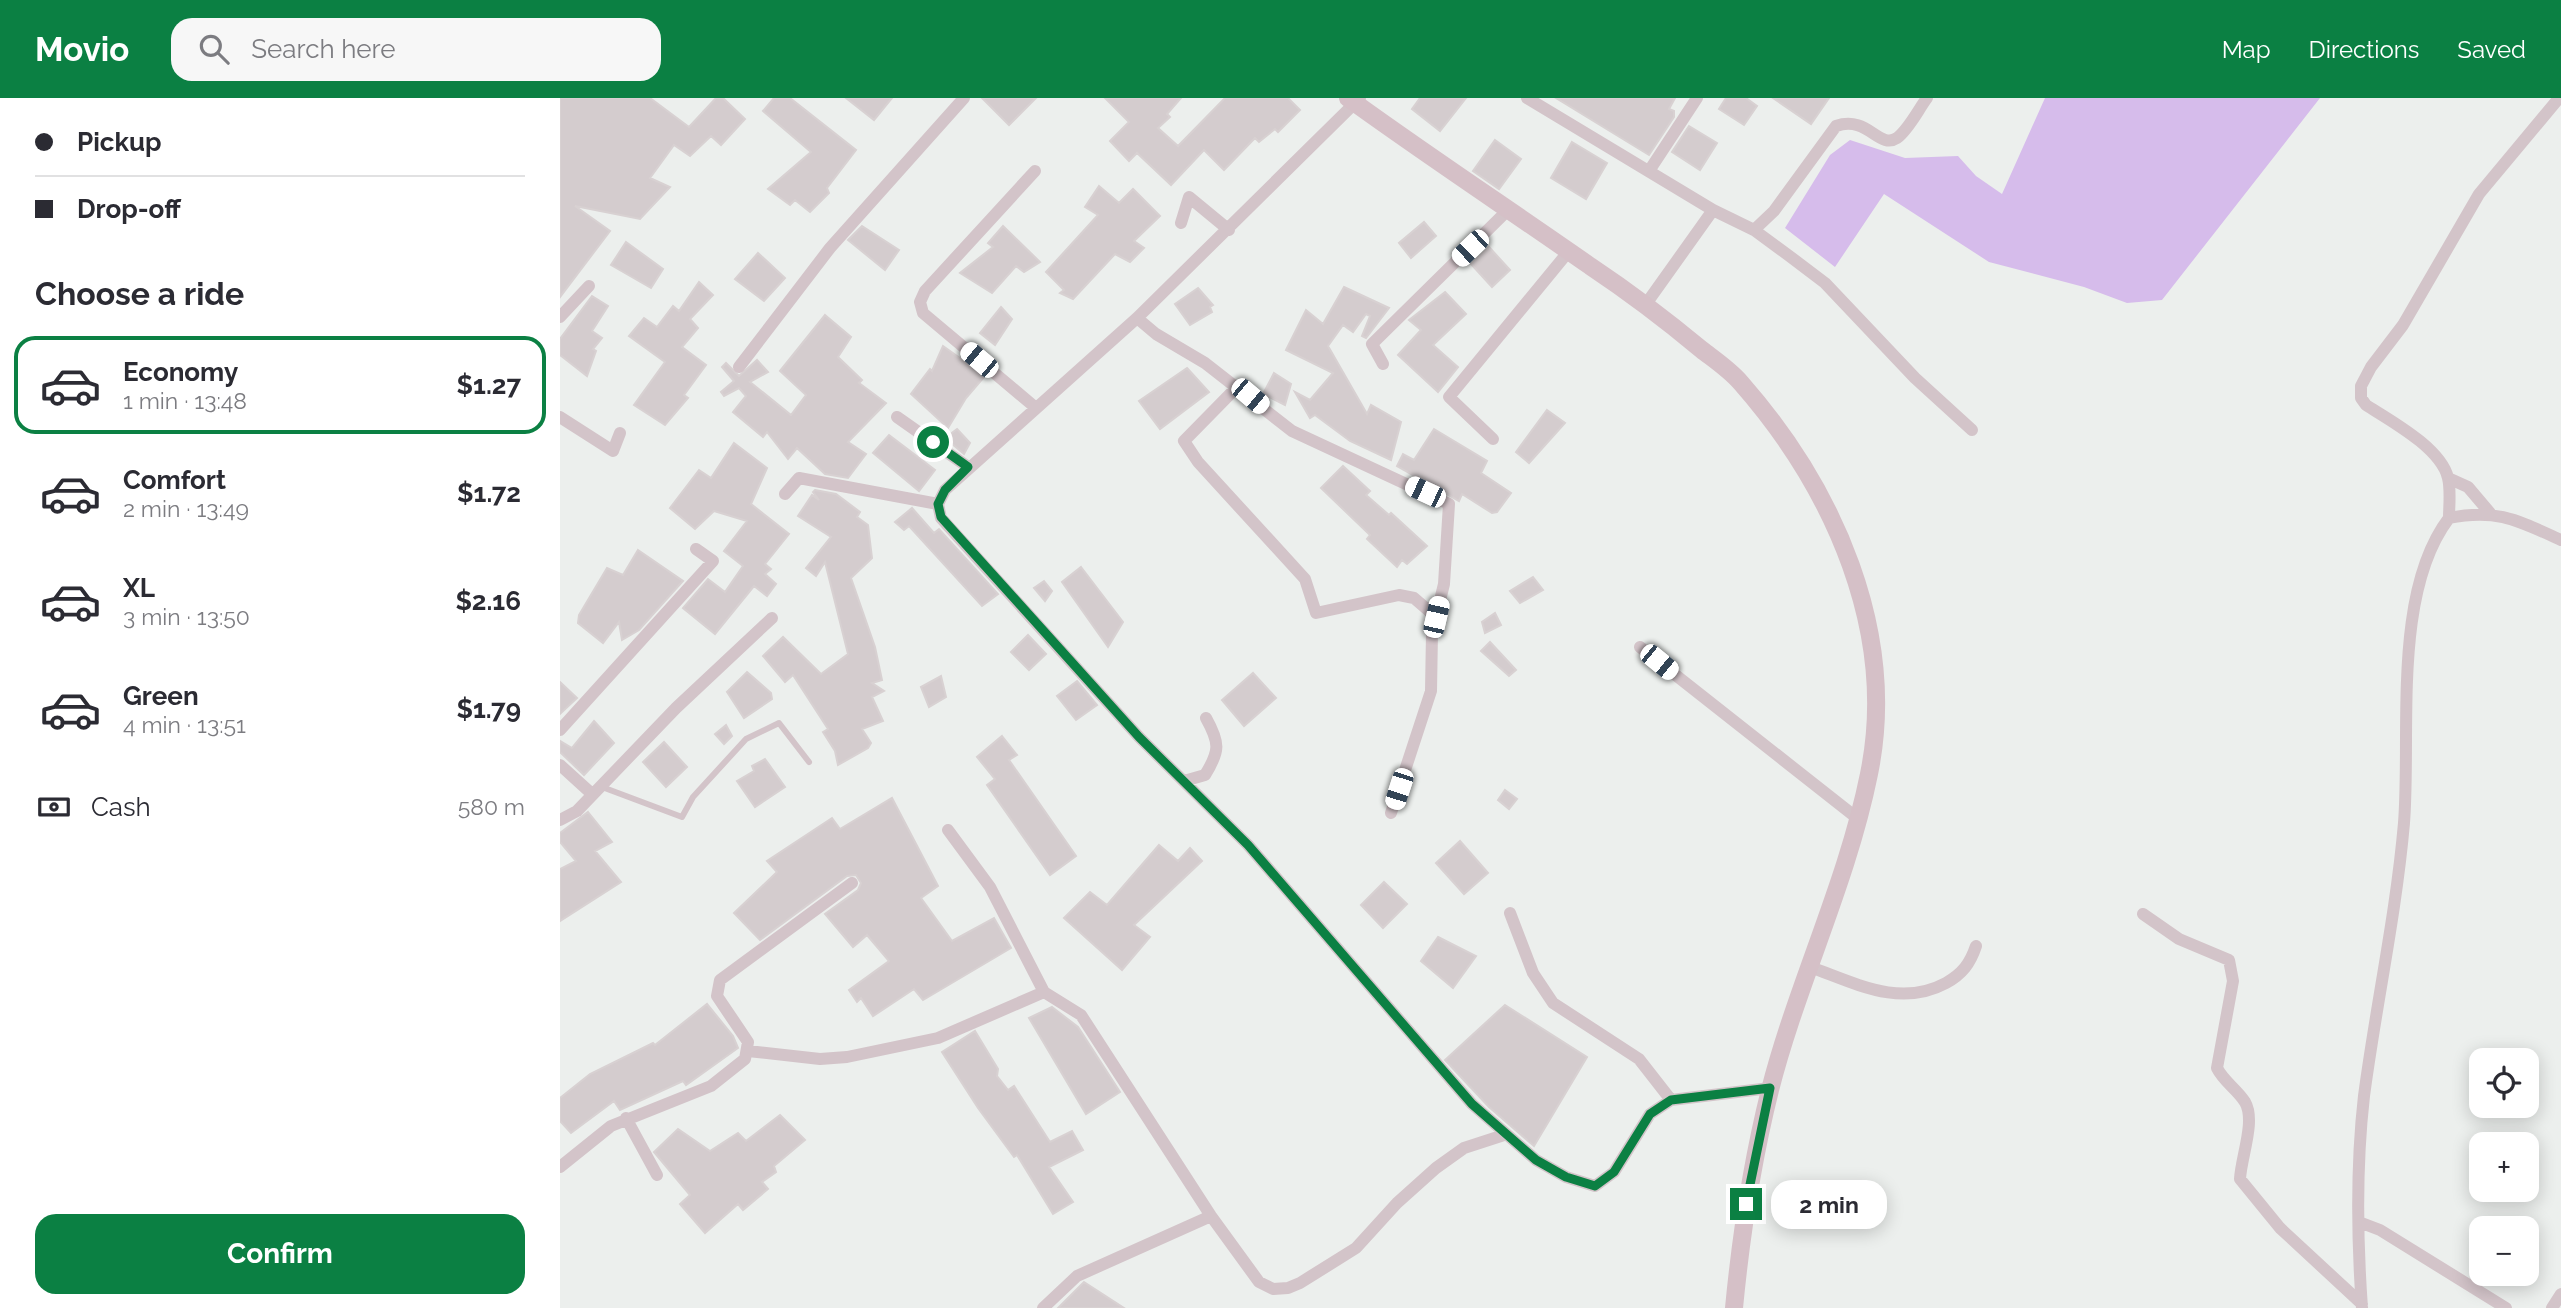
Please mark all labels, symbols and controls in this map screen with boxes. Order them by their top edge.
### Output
search box [171,18,661,81]
text: Movio [35,30,129,69]
icon: search [195,30,233,68]
text: Search here [251,34,396,64]
text: Map [2222,35,2271,64]
text: Directions [2309,35,2419,64]
text: Saved [2457,35,2526,64]
text: Pickup [77,127,162,157]
text: Drop-off [77,194,181,224]
car [1448,226,1493,270]
text: Choose a ride [35,275,244,312]
car [957,338,1002,382]
icon: car [39,354,102,417]
text: Economy [123,357,238,387]
text: $1.27 [457,370,521,400]
car [1228,374,1273,418]
text: 1 min · 13:48 [123,387,247,414]
route start [917,426,949,458]
icon: car [39,462,102,525]
text: Comfort [123,465,226,495]
car [1402,474,1449,510]
text: $1.72 [457,478,521,508]
text: 2 min · 13:49 [123,495,249,522]
icon: car [39,570,102,633]
text: XL [123,573,155,603]
text: $2.16 [455,586,521,616]
car [1422,594,1451,640]
text: 3 min · 13:50 [123,603,250,630]
car [1637,641,1682,683]
icon: car [39,678,102,741]
text: Green [123,681,199,711]
text: $1.79 [456,694,521,724]
text: 4 min · 13:51 [123,711,246,738]
car [1383,766,1416,812]
icon: cash [35,788,73,826]
text: Cash [91,792,151,822]
text: 580 m [458,793,525,820]
map controls [2469,1048,2539,1286]
button: locate [2469,1048,2539,1118]
button: + [2469,1132,2539,1202]
callout: 2 min [1770,1180,1886,1228]
route end [1730,1188,1762,1220]
text: 2 min [1799,1191,1859,1218]
button: Confirm [35,1214,525,1294]
button: − [2469,1216,2539,1286]

